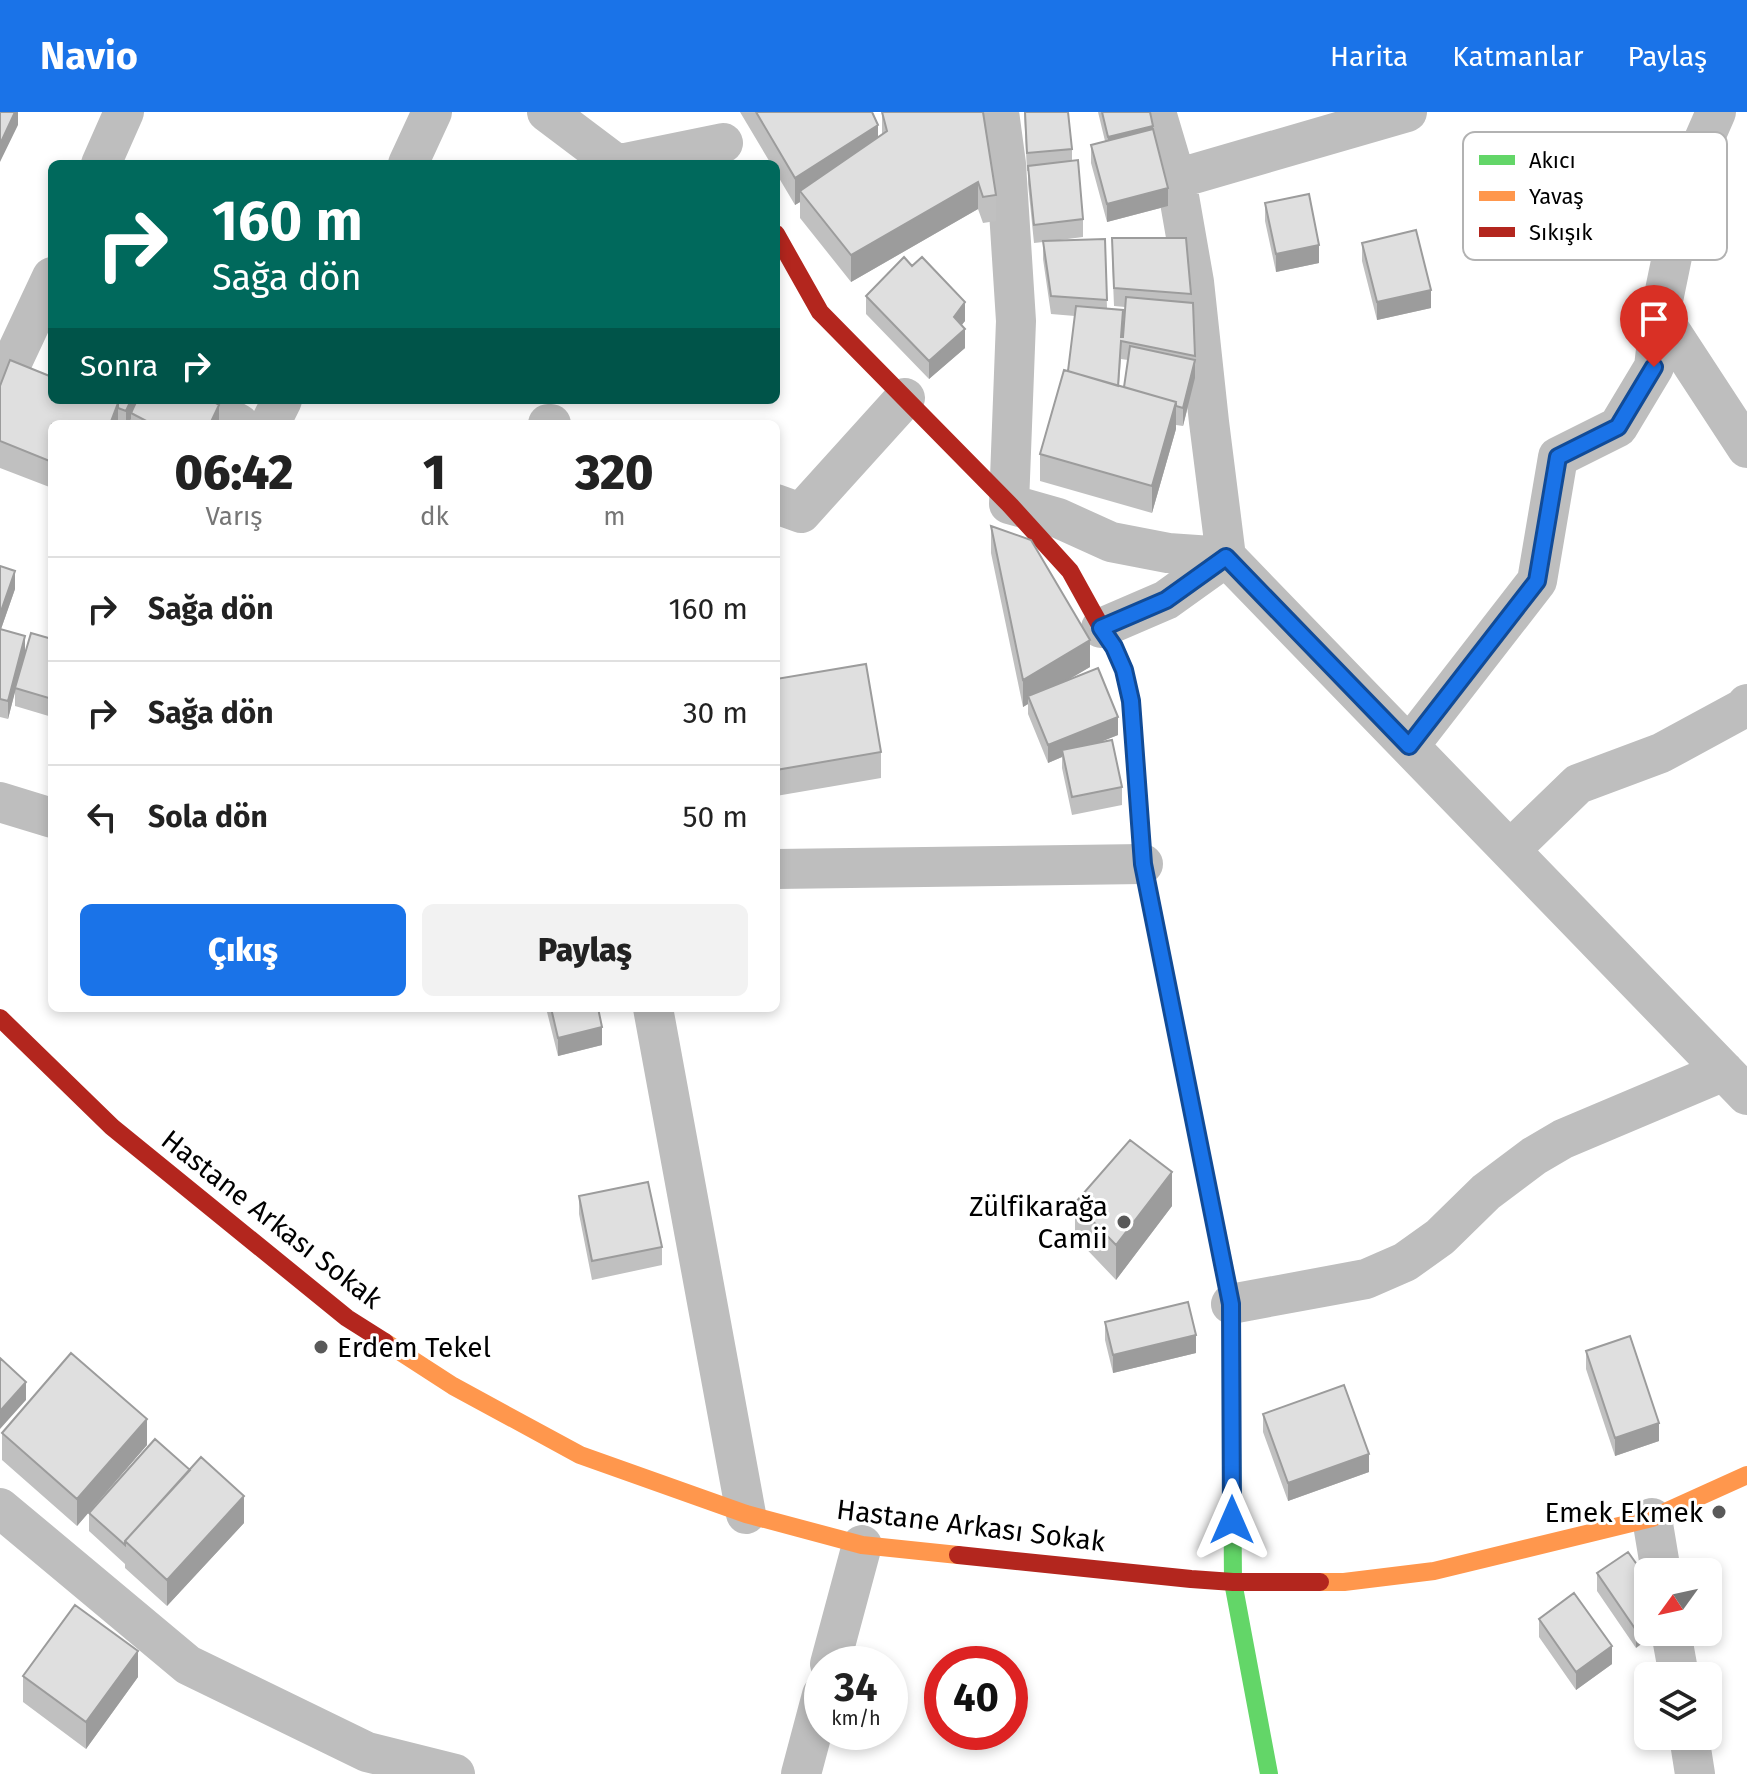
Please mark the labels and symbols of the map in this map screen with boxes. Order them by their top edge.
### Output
legend [1463,132,1727,260]
text: Akıcı [1529,147,1576,174]
text: Yavaş [1529,183,1584,210]
text: Sıkışık [1529,219,1593,246]
pin [1620,285,1688,367]
street label: Hastane Arkası Sokak [155,1123,389,1316]
place label: Zülfikarağa Camii [969,1190,1108,1255]
marker: Zülfikarağa Camii [1115,1213,1133,1231]
place label: Erdem Tekel [337,1331,491,1364]
marker: Erdem Tekel [312,1338,330,1356]
position arrow [1190,1478,1274,1562]
street label: Hastane Arkası Sokak [835,1493,1108,1558]
place label: Emek Ekmek [1544,1496,1704,1529]
marker: Emek Ekmek [1710,1503,1728,1521]
north arrow [1634,1558,1722,1646]
speed limit sign: 40 [924,1646,1028,1750]

